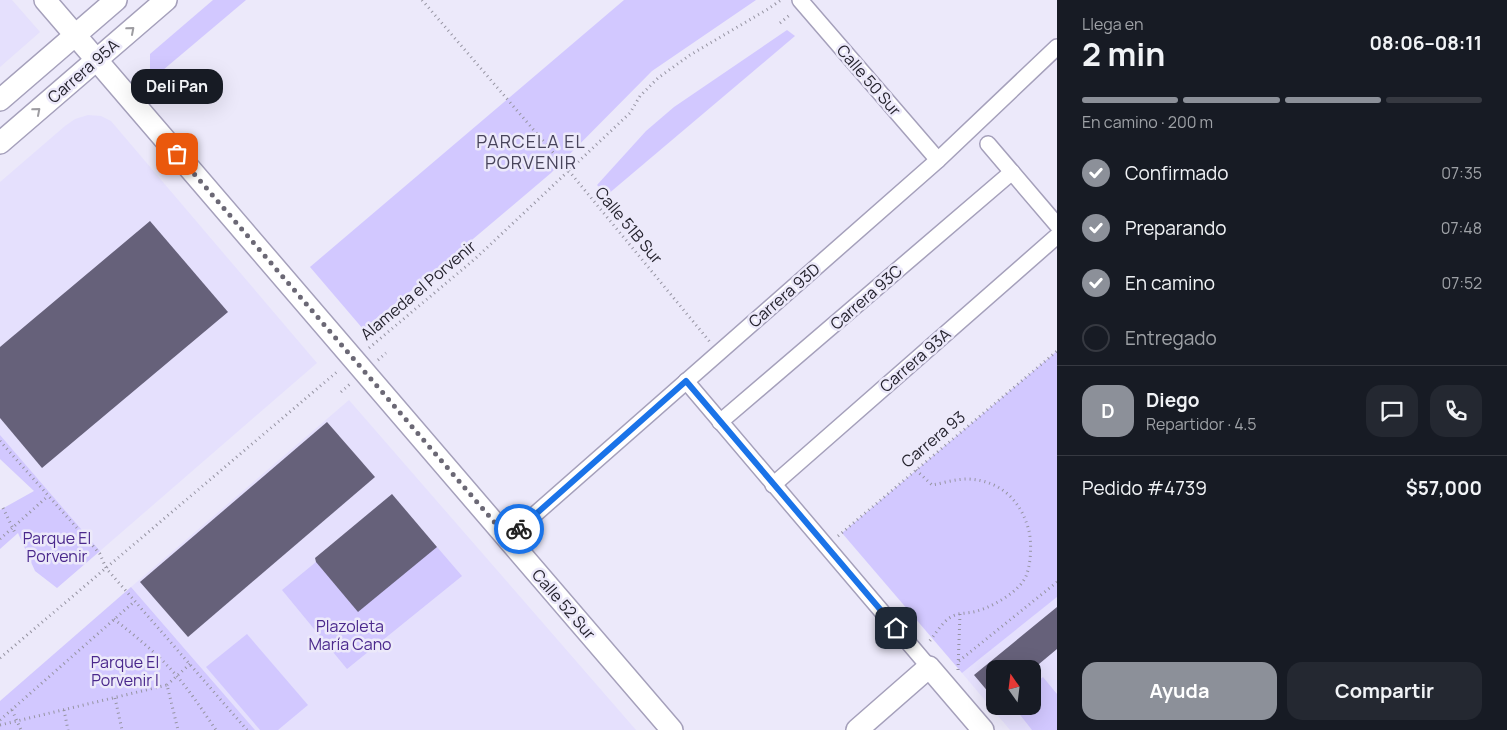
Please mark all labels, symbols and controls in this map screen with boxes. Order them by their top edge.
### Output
text: Llega en [1082,13,1143,35]
one-way arrow [126,27,135,36]
text: 08:06–08:11 [1369,30,1482,56]
text: 2 min [1082,32,1165,76]
street label: Carrera 95A [43,34,123,108]
street label: Calle 50 Sur [832,40,906,120]
callout: Deli Pan [131,69,223,104]
text: Deli Pan [146,75,208,97]
one-way arrow [31,108,40,117]
text: En camino · 200 m [1082,111,1213,133]
district label: PARCELA EL PORVENIR [476,129,586,174]
pin [156,133,198,175]
icon: bag [163,140,191,168]
icon: check [1082,159,1110,187]
text: Confirmado [1125,160,1229,186]
text: 07:35 [1441,162,1482,184]
street label: Calle 51B Sur [590,182,668,268]
icon: check [1082,214,1110,242]
text: Preparando [1125,215,1227,241]
text: 07:48 [1441,217,1482,239]
street label: Alameda el Porvenir [356,235,480,345]
street label: Carrera 93D [744,258,825,332]
street label: Carrera 93C [825,260,907,334]
icon: check [1082,269,1110,297]
text: En camino [1125,270,1215,296]
text: 07:52 [1442,272,1482,294]
street label: Carrera 93A [875,323,955,397]
text: Entregado [1125,325,1217,351]
button: chat [1366,385,1418,437]
button: phone [1430,385,1482,437]
text: Diego [1146,387,1200,413]
text: D [1101,398,1115,424]
street label: Carrera 93 [896,406,970,472]
text: Repartidor · 4.5 [1146,413,1257,435]
text: Pedido #4739 [1082,475,1207,501]
text: $57,000 [1406,475,1482,501]
courier [494,504,544,554]
icon: bike [505,515,533,543]
park label: Parque El Porvenir [23,527,91,567]
street label: Calle 52 Sur [527,564,601,644]
pin [875,607,917,649]
icon: home [882,614,910,642]
park label: Plazoleta María Cano [308,615,392,655]
park label: Parque El Porvenir I [91,651,159,691]
north arrow [986,660,1041,715]
map controls [986,660,1041,715]
button: Ayuda [1082,662,1277,720]
button: Compartir [1287,662,1482,720]

